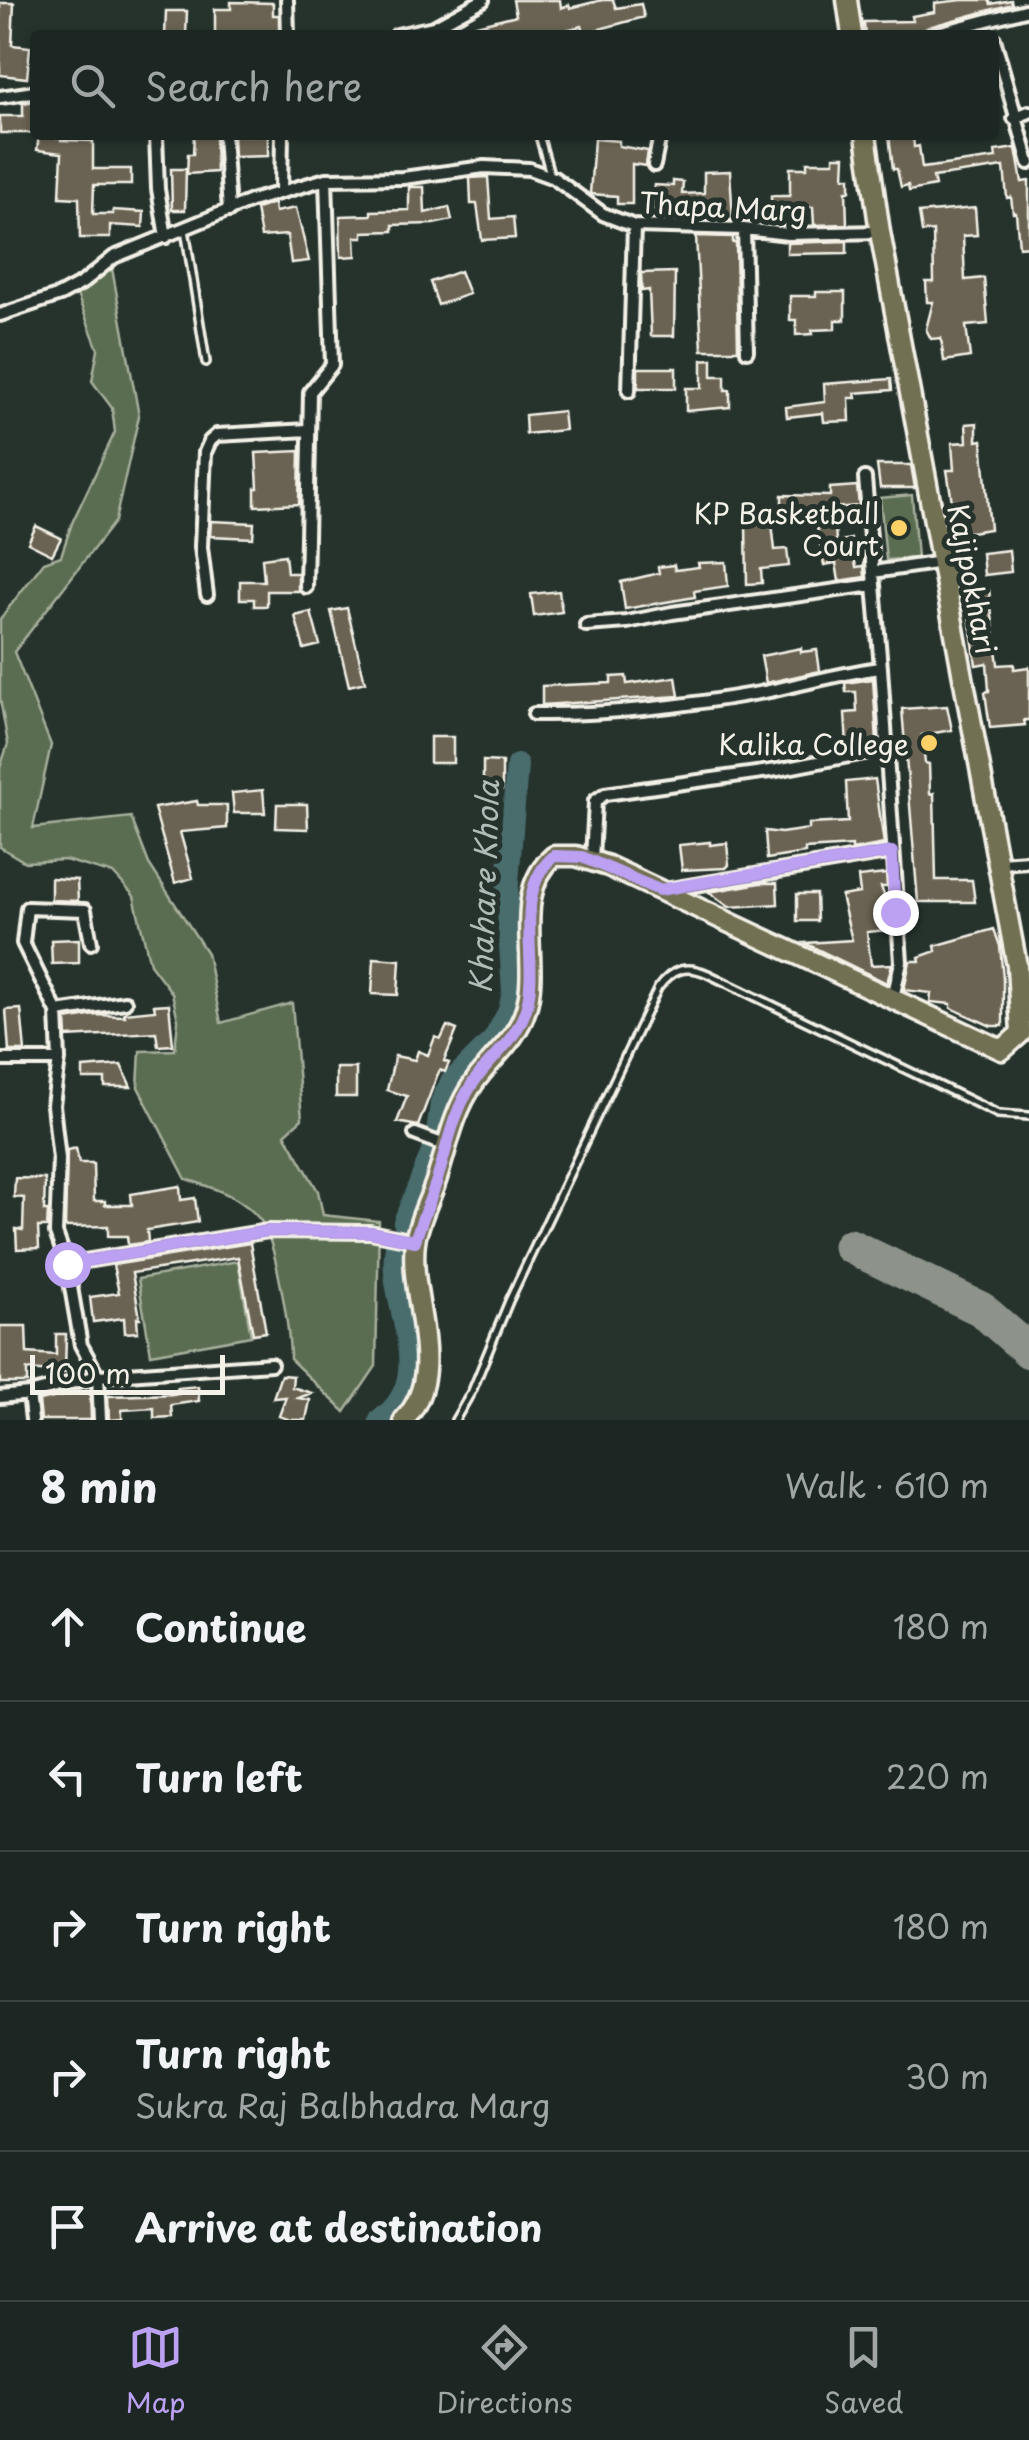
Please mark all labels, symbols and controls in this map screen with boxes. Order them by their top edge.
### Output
search box [30,30,999,140]
text: Search here [145,57,362,114]
icon: search [65,58,120,113]
street label: Thapa Marg [638,180,808,232]
place label: KP Basketball Court [694,491,879,566]
street label: Kajipokhari [937,500,1009,658]
marker: KP Basketball Court [888,517,910,539]
place label: Kalika College [718,722,909,765]
marker: Kalika College [918,732,940,754]
water label: Khahare Khola [457,778,509,994]
route end [873,890,919,936]
route start [45,1242,91,1288]
scale bar [30,1350,225,1394]
text: 100 m [45,1351,131,1394]
text: 8 min [40,1454,158,1517]
text: Walk · 610 m [785,1461,989,1509]
text: Continue [135,1598,306,1655]
icon: ahead [40,1599,95,1654]
text: 180 m [893,1602,989,1650]
text: Turn left [135,1748,303,1805]
icon: left [40,1749,95,1804]
text: 220 m [886,1752,989,1800]
text: Turn right [135,1898,331,1955]
icon: right [40,1899,95,1954]
text: 180 m [893,1902,989,1950]
text: Turn right [135,2024,331,2081]
icon: right [40,2049,95,2104]
text: 30 m [905,2052,989,2100]
text: Sukra Raj Balbhadra Marg [135,2081,550,2129]
text: Arrive at destination [135,2198,543,2255]
icon: arrive [40,2199,95,2254]
tab: Map [126,2320,185,2423]
tab: Directions [437,2320,573,2423]
tab: Saved [824,2320,903,2423]

